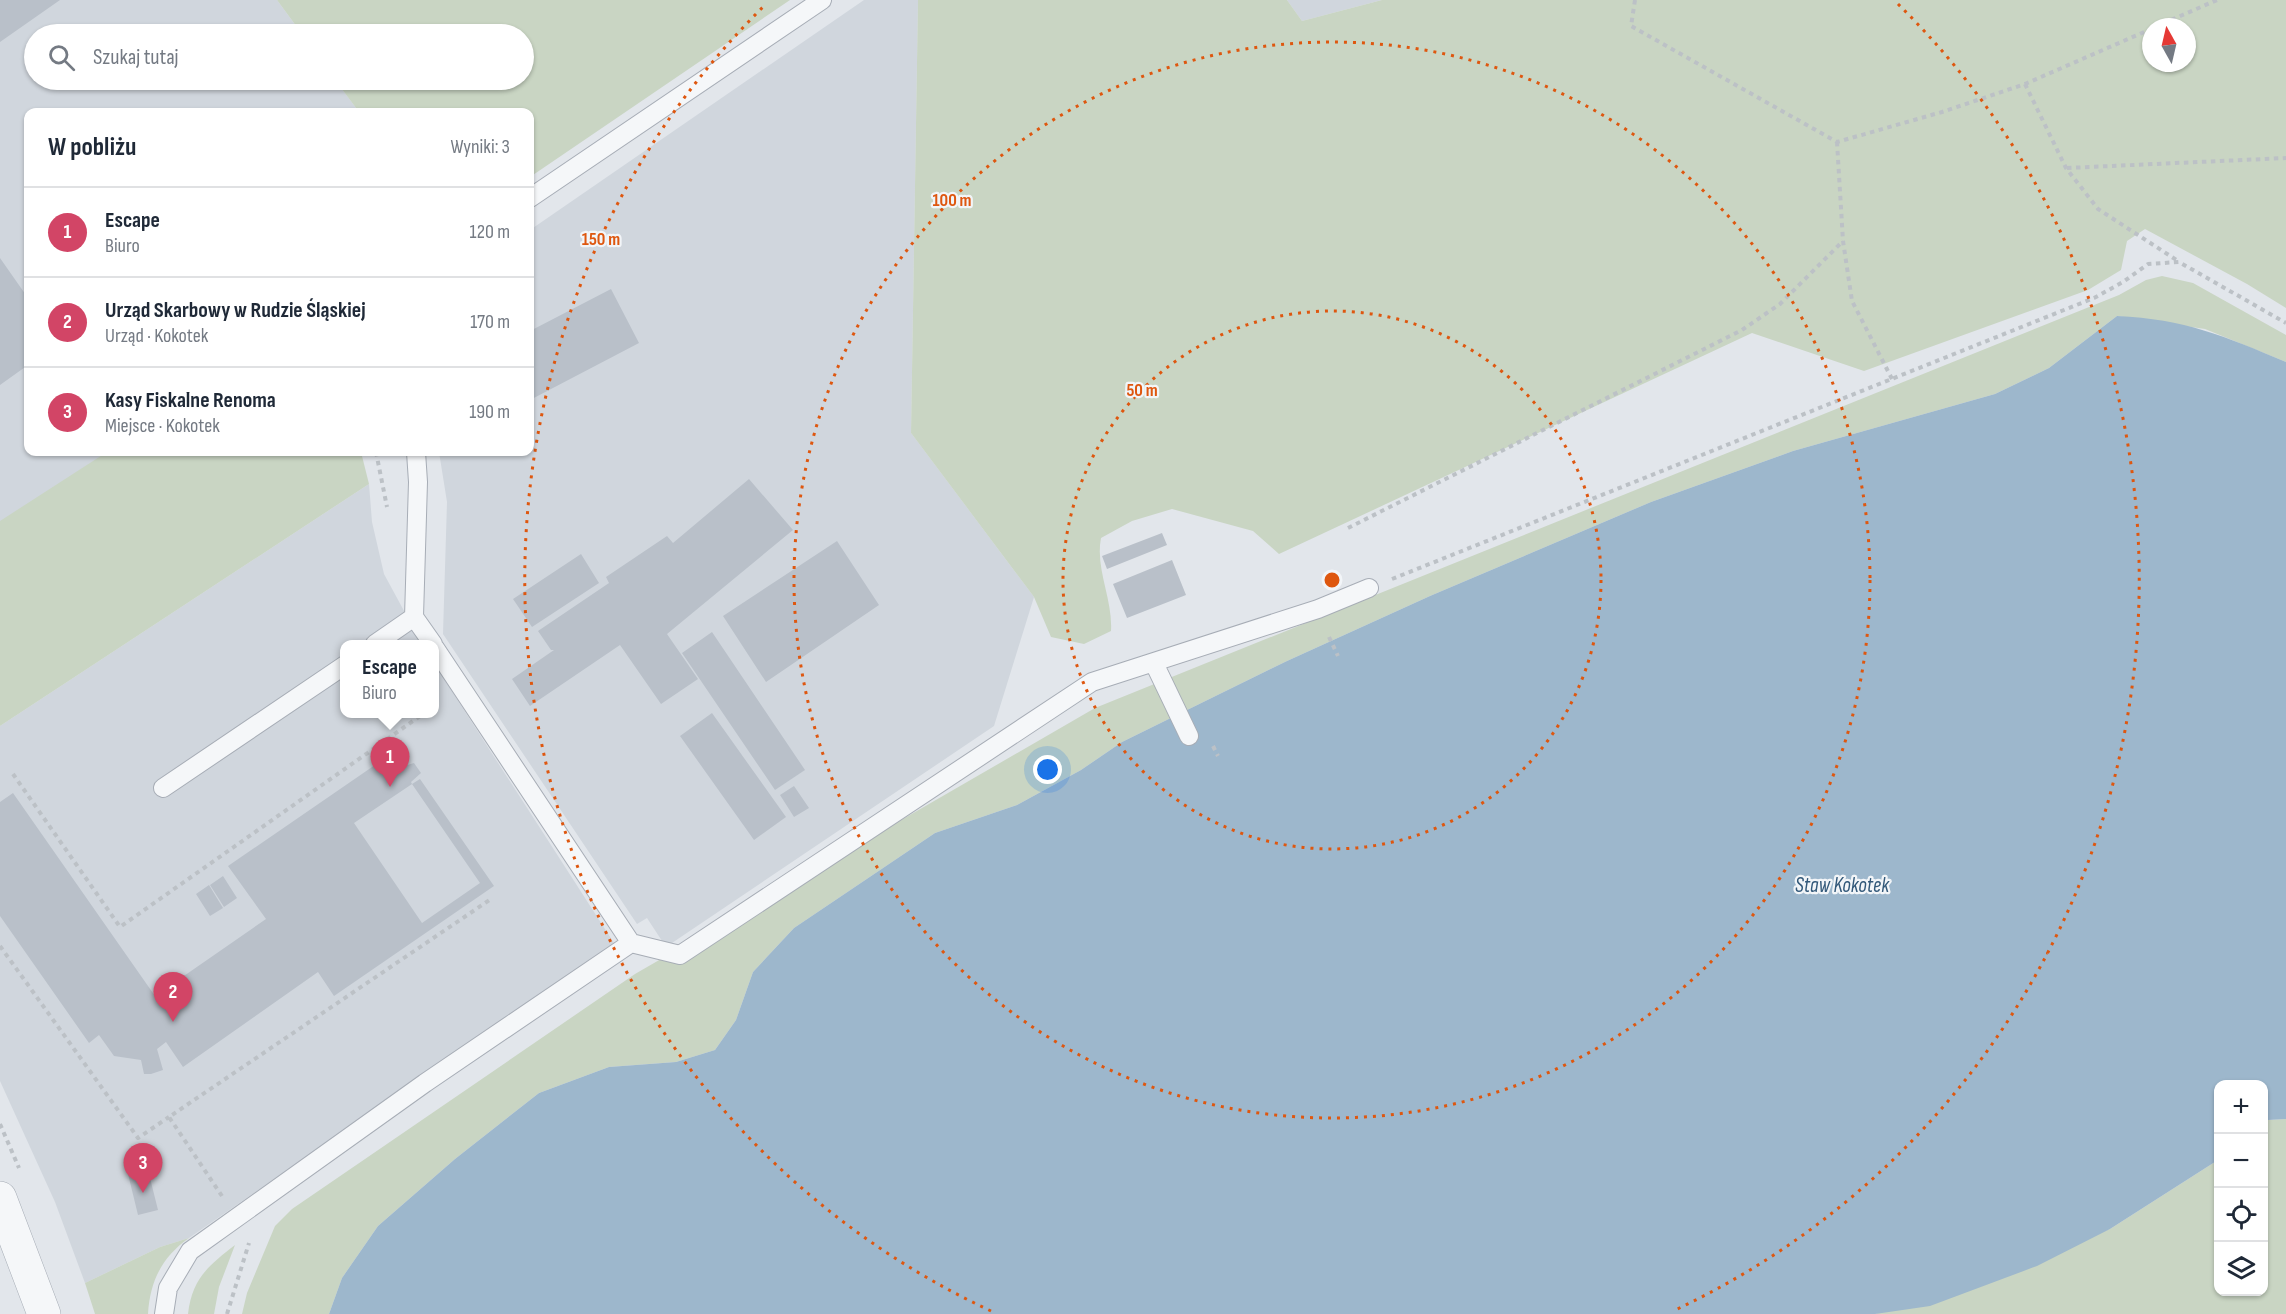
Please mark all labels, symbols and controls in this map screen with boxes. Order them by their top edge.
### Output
north arrow [2142,18,2196,72]
search box [24,24,534,90]
icon: search [45,41,78,74]
text: Szukaj tutaj [93,44,179,71]
text: W pobliżu [48,132,136,163]
text: Wyniki: 3 [450,135,510,159]
text: 100 m [933,190,972,211]
text: Escape [105,207,160,234]
text: 1 [64,220,71,244]
text: 120 m [470,220,510,244]
text: 150 m [582,229,620,250]
text: Biuro [105,234,140,258]
text: Urząd Skarbowy w Rudzie Śląskiej [105,297,366,324]
text: 2 [63,310,72,334]
text: 170 m [470,310,510,334]
text: Urząd · Kokotek [105,324,208,348]
text: 50 m [1126,380,1158,401]
text: Kasy Fiskalne Renoma [105,387,276,414]
text: 3 [63,400,72,424]
text: 190 m [469,400,510,424]
text: Miejsce · Kokotek [105,414,220,438]
centre of rings [1322,570,1342,590]
popup [340,640,439,718]
text: Escape [362,654,417,681]
text: Biuro [362,681,397,705]
pin: 1 [370,738,410,787]
your location [1033,755,1062,784]
water label: Staw Kokotek [1795,873,1890,898]
pin: 2 [154,972,192,1022]
map controls [2214,1080,2268,1296]
button: + [2214,1080,2268,1134]
button: − [2214,1134,2268,1188]
pin: 3 [124,1144,162,1193]
button: locate [2214,1188,2268,1242]
button: layers [2214,1242,2268,1296]

